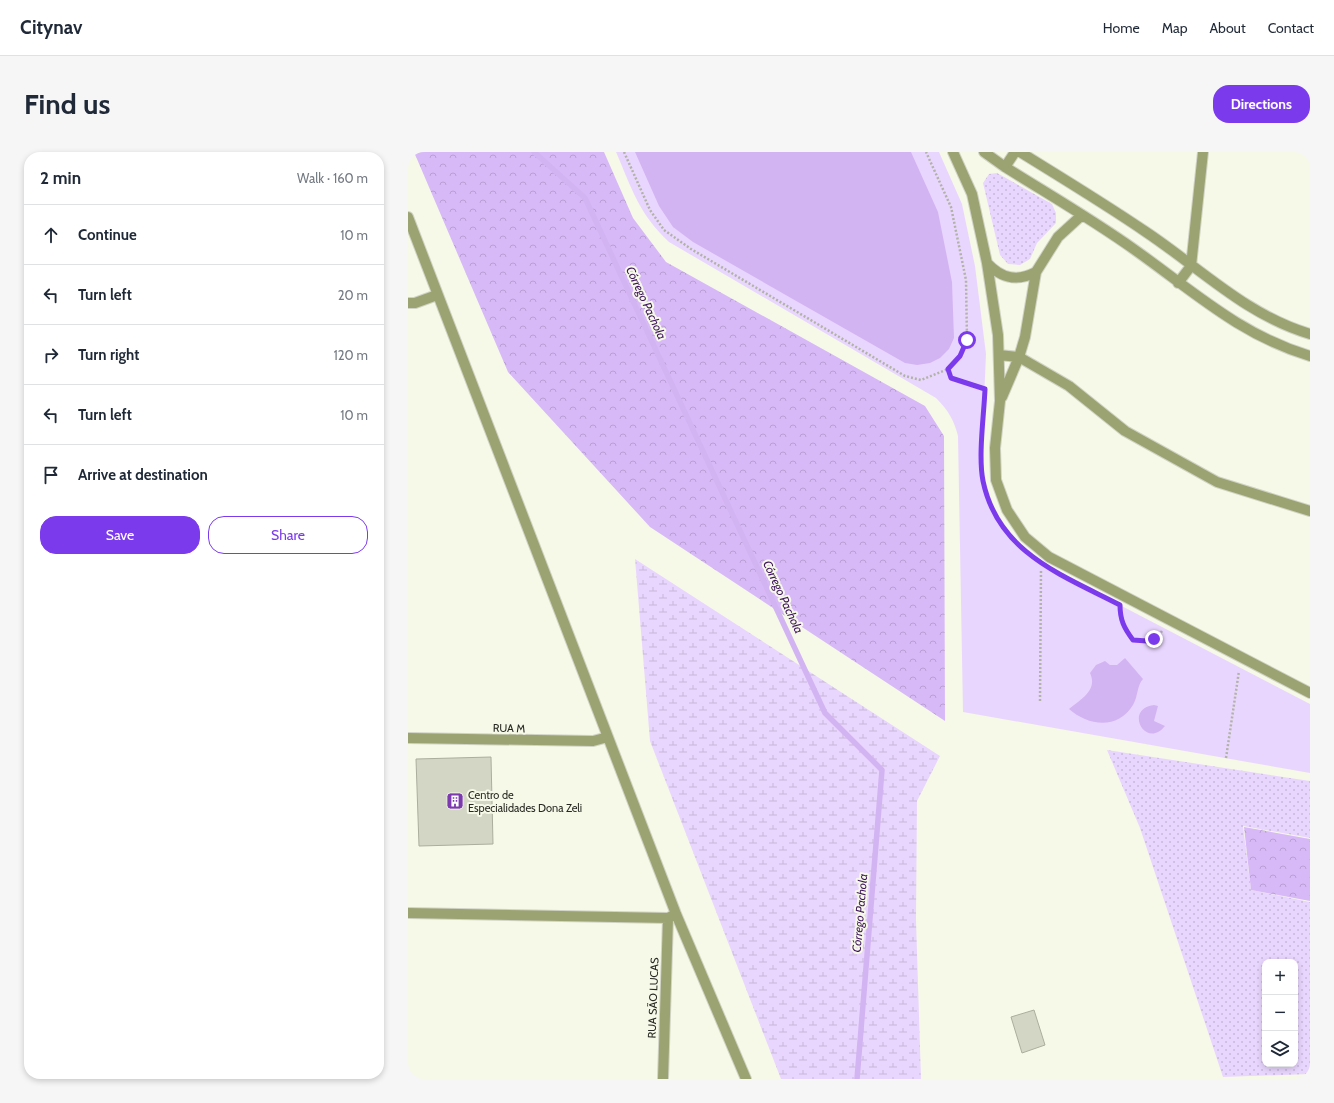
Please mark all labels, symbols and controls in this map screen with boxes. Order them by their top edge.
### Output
text: Citynav [20,16,82,39]
text: Home [1103,19,1140,37]
text: Map [1162,19,1187,37]
text: About [1209,19,1246,37]
text: Contact [1268,19,1314,37]
button: Directions [1213,85,1310,123]
text: Find us [24,87,110,121]
text: 2 min [40,168,81,188]
text: Walk · 160 m [297,170,368,186]
icon: ahead [40,224,62,246]
text: Continue [78,226,137,244]
text: 10 m [340,227,368,243]
water label: Córrego Pachola [623,264,670,342]
icon: left [40,284,62,306]
text: Turn left [78,286,132,304]
text: 20 m [338,287,368,303]
route start [958,331,976,349]
icon: right [40,344,62,366]
text: Turn right [78,346,139,364]
text: 120 m [334,347,368,363]
icon: left [40,404,62,426]
text: Turn left [78,406,132,424]
text: 10 m [340,407,368,423]
icon: arrive [40,464,62,486]
text: Arrive at destination [78,466,208,484]
button: Save [40,516,200,554]
button: Share [208,516,368,554]
water label: Córrego Pachola [760,558,807,636]
route end [1145,630,1163,648]
street label: RUA M [493,721,525,735]
place label: Centro de Especialidades Dona Zeli [468,788,582,815]
building icon: Centro de Especialidades Dona Zeli [445,791,465,811]
water label: Córrego Pachola [849,873,870,953]
street label: RUA SÃO LUCAS [645,957,661,1039]
map controls [1262,959,1298,1067]
button: + [1262,959,1298,995]
button: − [1262,995,1298,1031]
button: layers [1262,1031,1298,1067]

